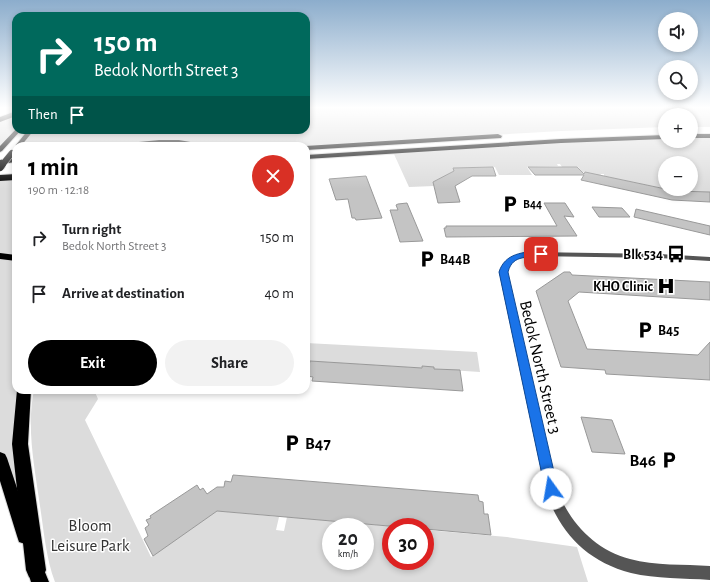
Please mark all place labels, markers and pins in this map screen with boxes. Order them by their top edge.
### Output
parking icon: B44 [500,194,520,214]
place label: B44 [523,198,542,210]
pin [524,237,558,271]
bus stop icon: Blk 534 [666,244,686,264]
place label: Blk 534 [623,248,663,262]
parking icon: B44B [417,249,437,269]
place label: B44B [440,253,470,267]
hospital icon: KHO Clinic [656,276,676,296]
place label: KHO Clinic [593,280,654,294]
parking icon: B45 [635,320,655,340]
place label: B45 [658,324,679,338]
parking icon: B47 [282,433,302,453]
place label: B47 [305,435,331,452]
parking icon: B46 [659,450,679,470]
place label: B46 [629,452,656,469]

